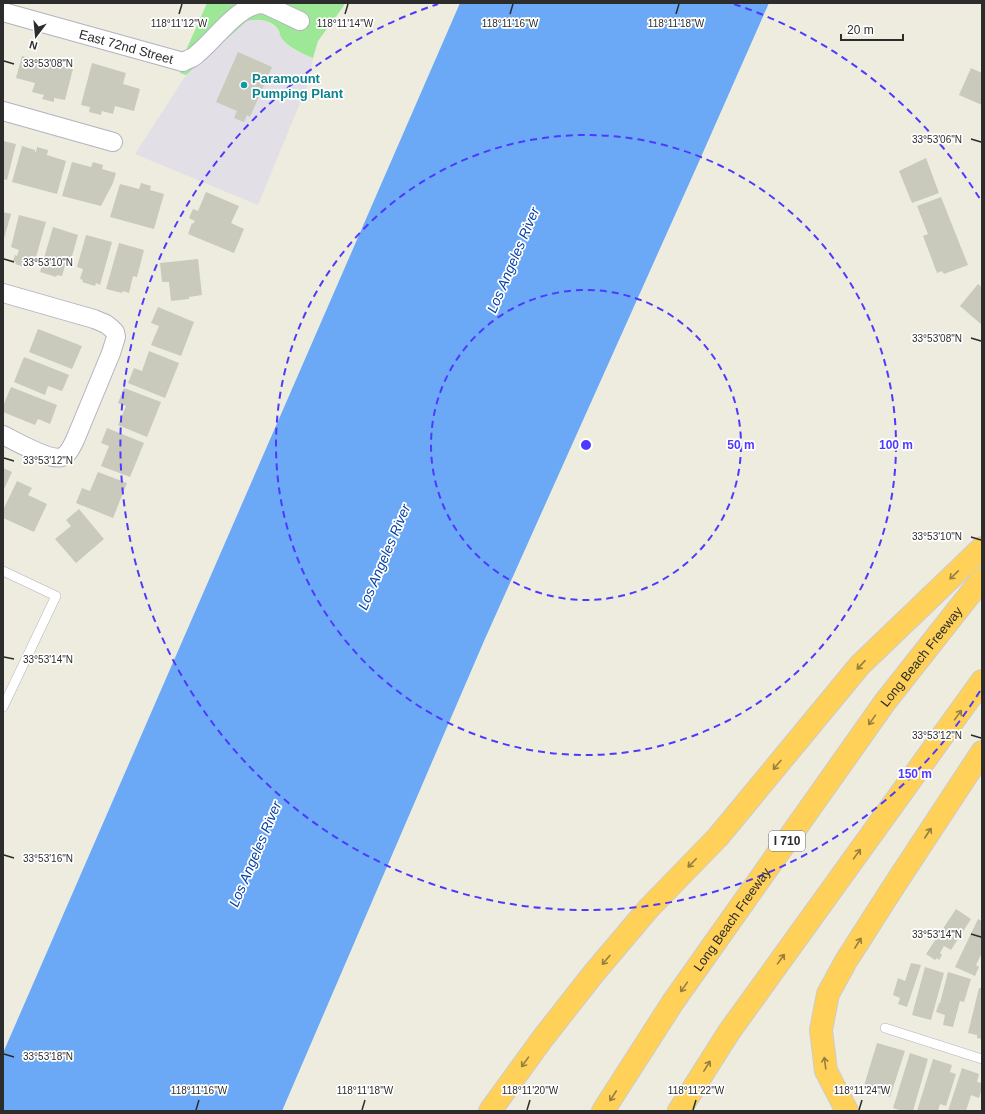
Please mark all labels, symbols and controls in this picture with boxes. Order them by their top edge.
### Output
north arrow [16,16,56,56]
scale bar [841,16,903,42]
text: 118°11'12"W [151,18,208,29]
text: 118°11'14"W [317,18,374,29]
text: 118°11'16"W [482,18,539,29]
text: 118°11'18"W [648,18,705,29]
text: 20 m [847,23,874,37]
street label: East 72nd Street [77,27,175,67]
text: N [28,39,39,52]
text: 33°53'08"N [23,58,73,69]
place label: Paramount Pumping Plant [252,71,344,101]
marker: Paramount Pumping Plant [239,80,249,90]
text: 33°53'06"N [912,134,962,145]
water label: Los Angeles River [484,204,543,315]
text: 33°53'10"N [23,257,73,268]
text: 33°53'08"N [912,333,962,344]
centre of rings [579,438,593,452]
text: 50 m [727,438,755,452]
text: 100 m [879,438,913,452]
text: 33°53'12"N [23,455,73,466]
water label: Los Angeles River [355,501,414,612]
text: 33°53'10"N [912,531,962,542]
one-way arrow [949,570,959,580]
street label: Long Beach Freeway [877,603,966,710]
text: 33°53'14"N [23,654,73,665]
one-way arrow [856,660,865,670]
one-way arrow [954,709,962,720]
one-way arrow [868,715,876,726]
text: 33°53'12"N [912,730,962,741]
one-way arrow [773,760,782,770]
text: 150 m [898,767,932,781]
water label: Los Angeles River [226,798,285,909]
one-way arrow [925,827,933,839]
road number: I 710 [769,831,805,851]
one-way arrow [853,849,862,860]
text: 33°53'16"N [23,853,73,864]
one-way arrow [687,858,697,868]
street label: Long Beach Freeway [690,864,774,974]
text: 33°53'14"N [912,929,962,940]
one-way arrow [854,937,862,948]
one-way arrow [601,954,610,965]
one-way arrow [777,954,785,965]
one-way arrow [680,981,688,992]
text: 33°53'18"N [23,1051,73,1062]
one-way arrow [521,1056,529,1067]
one-way arrow [821,1057,829,1070]
one-way arrow [704,1060,712,1072]
text: 118°11'16"W [171,1085,228,1096]
text: 118°11'18"W [337,1085,394,1096]
text: 118°11'20"W [502,1085,559,1096]
text: 118°11'22"W [668,1085,725,1096]
text: 118°11'24"W [834,1085,891,1096]
one-way arrow [609,1090,617,1101]

